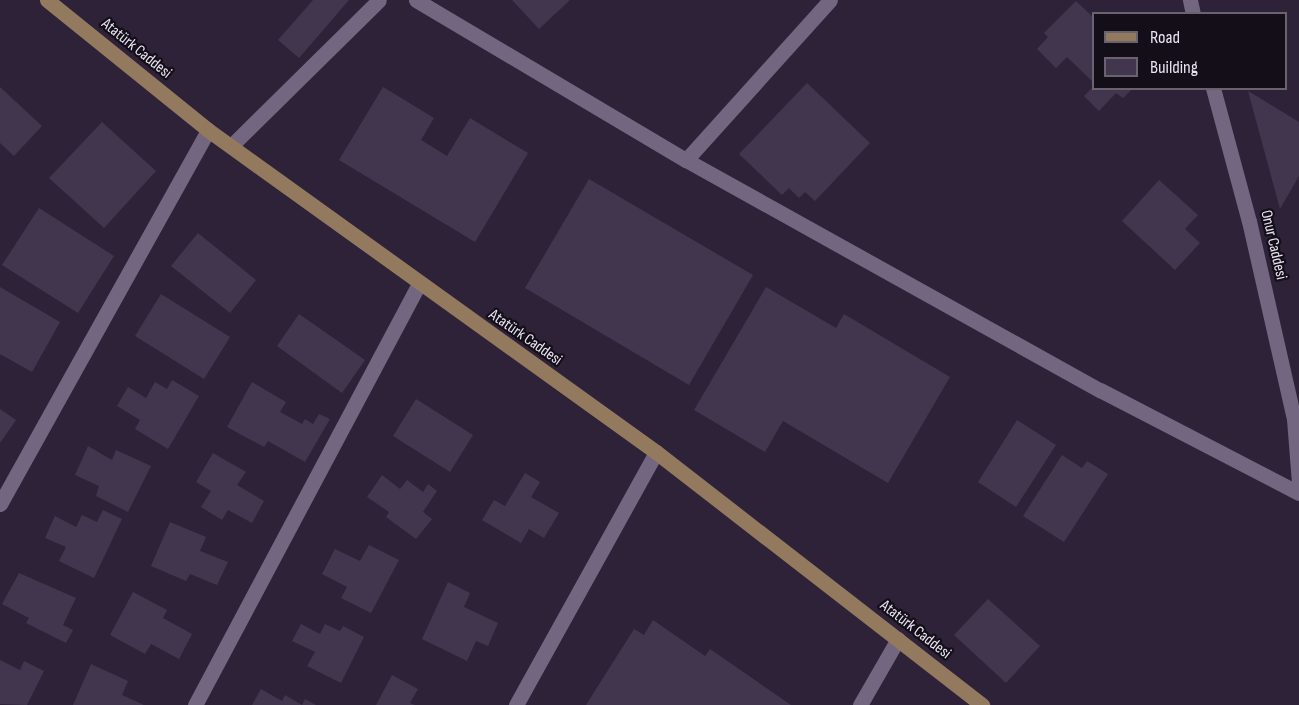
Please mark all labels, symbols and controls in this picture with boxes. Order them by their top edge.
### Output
legend [1092,12,1287,90]
street label: Atatürk Caddesi [97,15,175,83]
text: Road [1150,27,1180,48]
text: Building [1150,57,1198,78]
street label: Onur Caddesi [1256,208,1290,282]
street label: Atatürk Caddesi [485,306,565,370]
street label: Atatürk Caddesi [876,596,954,664]

